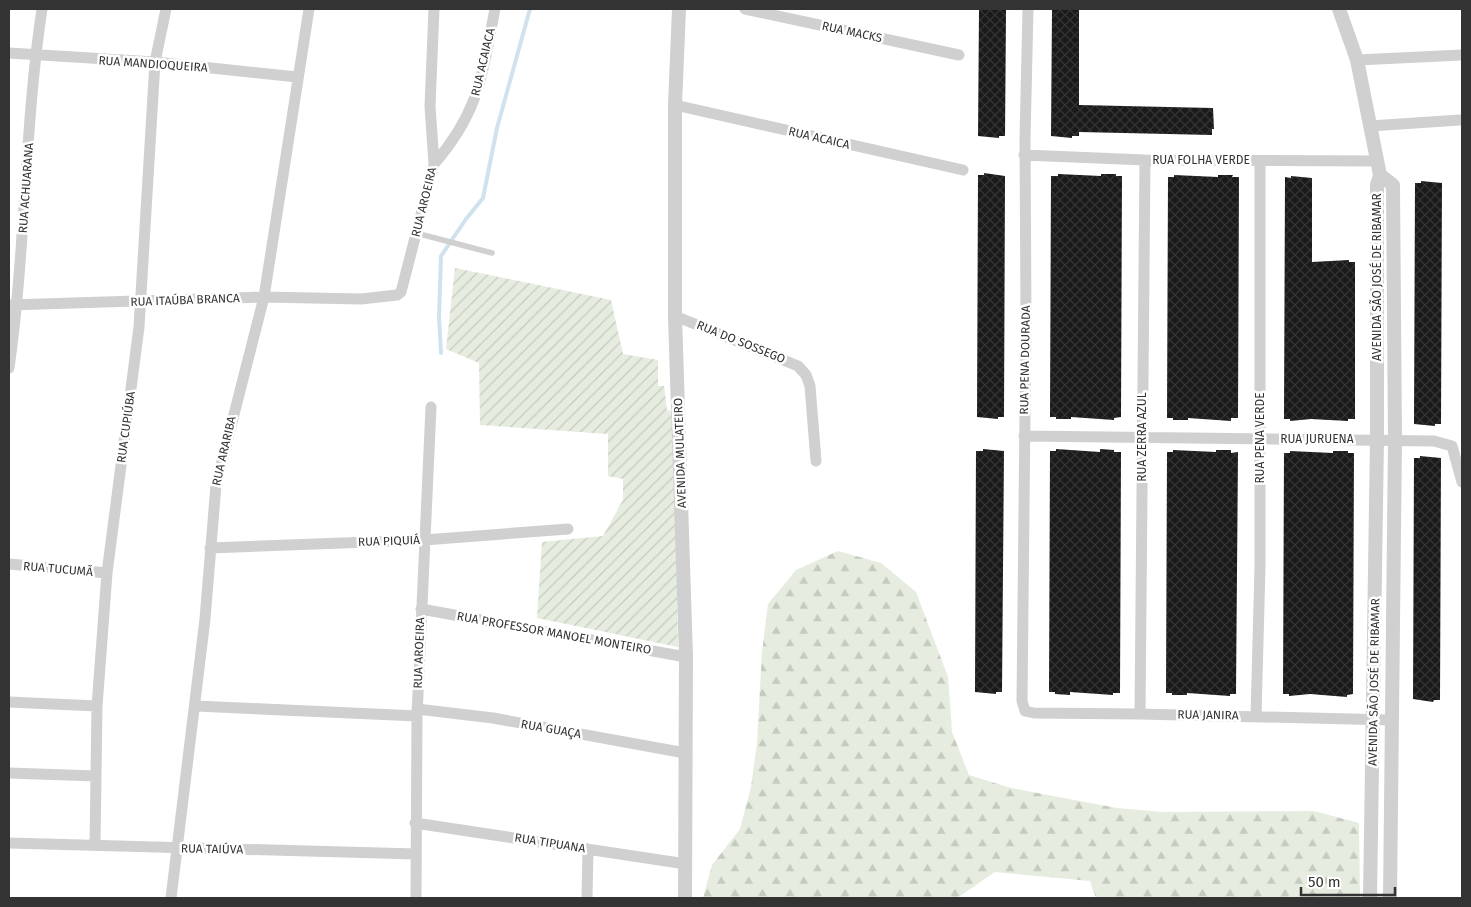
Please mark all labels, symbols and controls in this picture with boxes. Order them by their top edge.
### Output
street label: RUA MACKS [821,19,884,45]
street label: RUA ACAIACA [468,27,498,97]
street label: RUA MANDIOQUEIRA [98,53,208,75]
street label: RUA ACAICA [787,124,851,152]
street label: RUA ACHUARANA [16,142,36,234]
street label: RUA FOLHA VERDE [1152,153,1250,167]
street label: RUA AROEIRA [409,166,439,238]
street label: AVENIDA SÃO JOSÉ DE RIBAMAR [1369,193,1384,361]
street label: RUA ITAÚBA BRANCA [130,290,240,309]
street label: RUA PENA DOURADA [1017,305,1033,415]
street label: RUA DO SOSSEGO [695,318,787,366]
street label: RUA CUPIÚBA [113,390,138,464]
street label: RUA ZERRA AZUL [1135,392,1149,482]
street label: RUA PENA VERDE [1253,392,1267,484]
street label: AVENIDA MULATEIRO [671,398,689,508]
street label: RUA ARARIBA [209,415,239,487]
street label: RUA JURUENA [1280,432,1354,446]
street label: RUA PIQUIÁ [358,532,420,549]
street label: RUA TUCUMÃ [23,558,94,579]
street label: AVENIDA SÃO JOSÉ DE RIBAMAR [1365,598,1382,766]
street label: RUA PROFESSOR MANOEL MONTEIRO [456,609,652,657]
street label: RUA AROEIRA [411,617,427,689]
street label: RUA JANIRA [1177,707,1239,723]
street label: RUA GUAÇA [520,717,582,741]
street label: RUA TIPUANA [514,830,587,856]
street label: RUA TAIÚVA [181,840,243,857]
scale bar [1301,864,1395,896]
text: 50 m [1308,873,1341,891]

